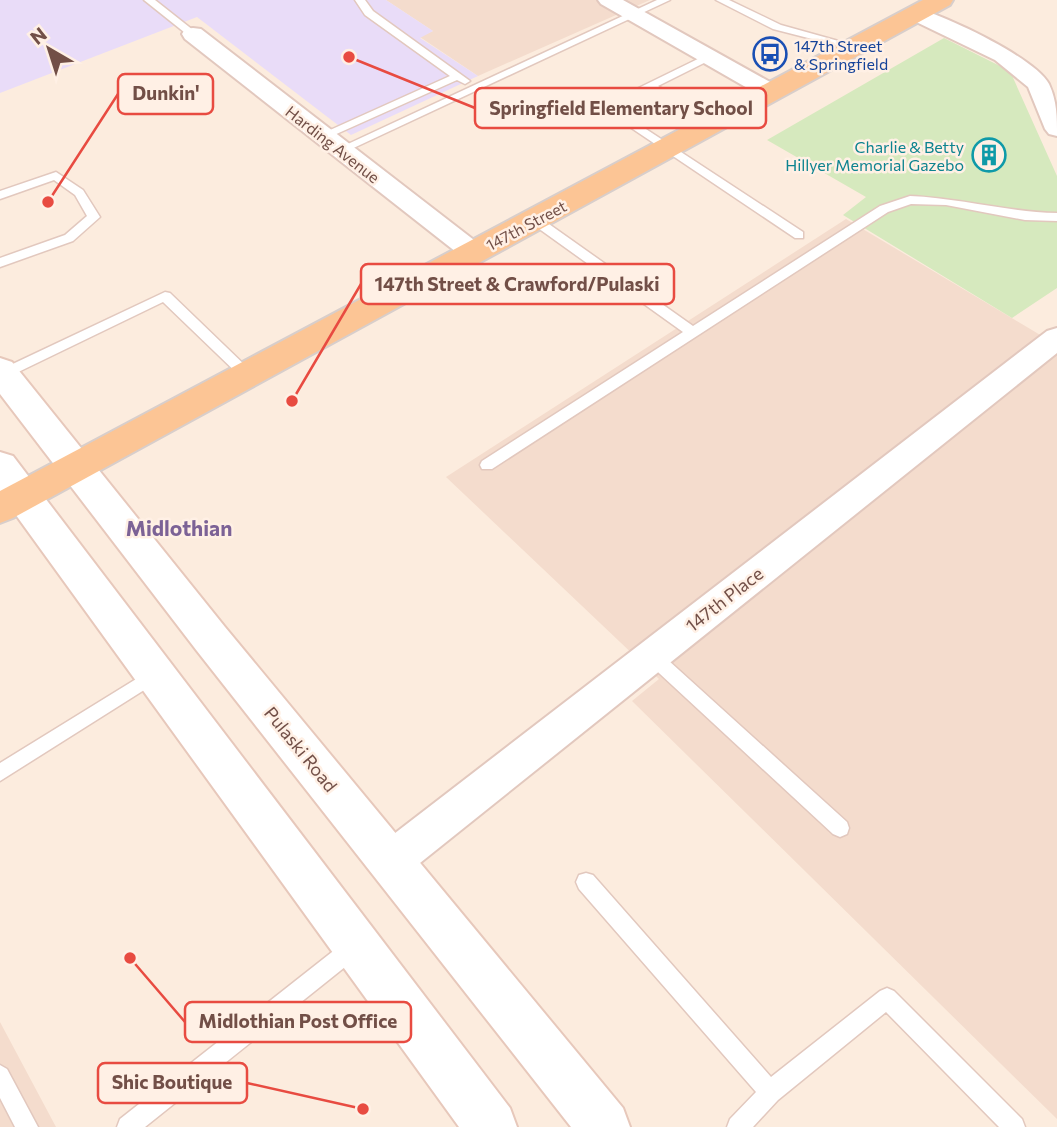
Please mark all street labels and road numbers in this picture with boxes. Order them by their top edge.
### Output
street label: Harding Avenue [282,101,384,187]
street label: 147th Street [482,196,570,254]
street label: 147th Place [681,562,767,636]
street label: Pulaski Road [260,702,342,796]

